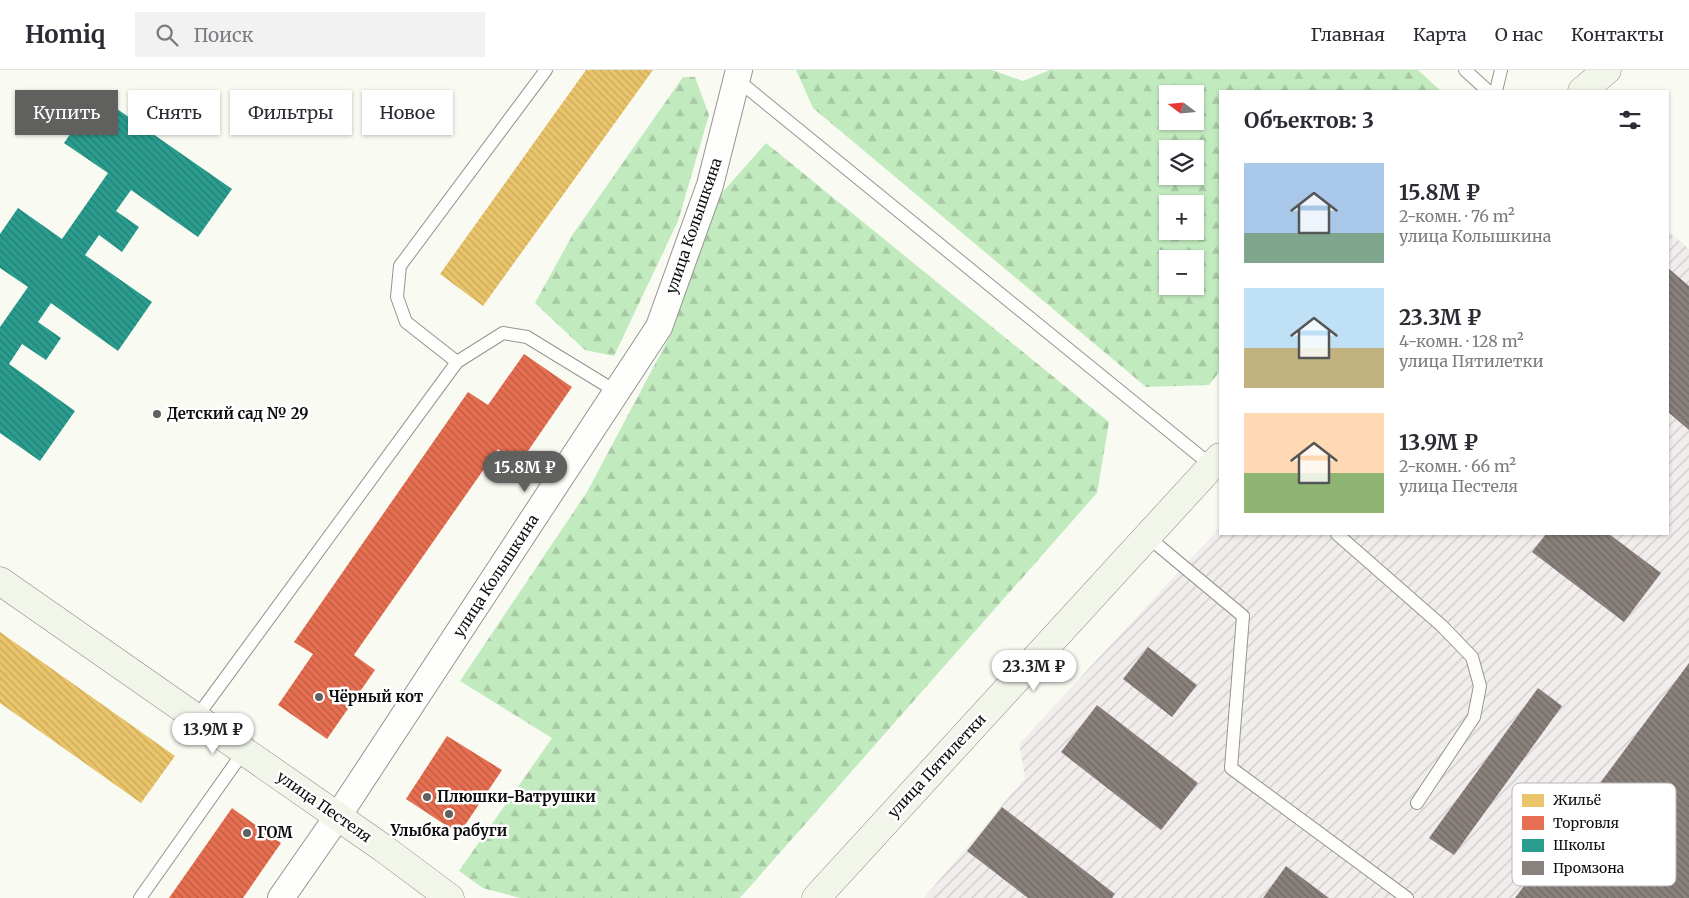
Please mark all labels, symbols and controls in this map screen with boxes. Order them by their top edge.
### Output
search box [135,12,485,57]
text: Homiq [25,19,105,50]
icon: search [153,21,181,49]
text: Поиск [193,23,254,47]
text: Главная [1310,23,1385,46]
text: Карта [1413,23,1467,46]
text: О нас [1495,23,1543,46]
text: Контакты [1571,23,1664,46]
north arrow [1159,85,1204,130]
map controls [1159,85,1204,295]
chip: Купить [15,90,118,135]
chip: Снять [128,90,220,135]
chip: Фильтры [230,90,352,135]
chip: Новое [362,90,453,135]
icon: filters [1616,106,1644,134]
text: Объектов: 3 [1244,107,1374,134]
button: layers [1159,140,1204,185]
street label: улица Колышкина [661,155,726,296]
text: 15.8M ₽ [1399,179,1480,206]
icon: home [1284,183,1344,243]
button: + [1159,195,1204,240]
text: 2-комн. · 76 m² [1399,206,1515,226]
text: улица Колышкина [1399,226,1551,246]
button: − [1159,250,1204,295]
text: 23.3M ₽ [1399,304,1481,331]
icon: home [1284,308,1344,368]
text: 4-комн. · 128 m² [1399,331,1524,351]
text: улица Пятилетки [1399,351,1544,371]
place label: Детский сад № 29 [167,404,309,423]
marker: Детский сад № 29 [151,408,163,420]
text: 13.9M ₽ [1399,429,1478,456]
icon: home [1284,433,1344,493]
pin: 15.8M ₽ [479,450,571,493]
text: 2-комн. · 66 m² [1399,456,1516,476]
text: 15.8M ₽ [494,457,556,477]
text: улица Пестеля [1399,476,1518,496]
street label: улица Колышкина [449,511,542,641]
pin: 23.3M ₽ [988,650,1080,692]
text: 23.3M ₽ [1003,656,1065,676]
place label: Чёрный кот [329,687,423,706]
marker: Чёрный кот [313,691,325,703]
street label: улица Пятилетки [883,710,990,822]
pin: 13.9M ₽ [167,712,259,755]
text: 13.9M ₽ [183,719,243,739]
street label: улица Пестеля [273,767,376,846]
legend [1512,783,1676,886]
place label: Плюшки-Ватрушки [437,787,596,806]
marker: Плюшки-Ватрушки [421,791,433,803]
text: Жильё [1553,791,1601,809]
marker: Улыбка рабуги [443,808,455,820]
text: Торговля [1553,814,1619,832]
place label: Улыбка рабуги [390,821,508,840]
place label: ГОМ [257,823,293,842]
marker: ГОМ [241,827,253,839]
text: Школы [1553,836,1605,854]
text: Промзона [1553,859,1625,877]

